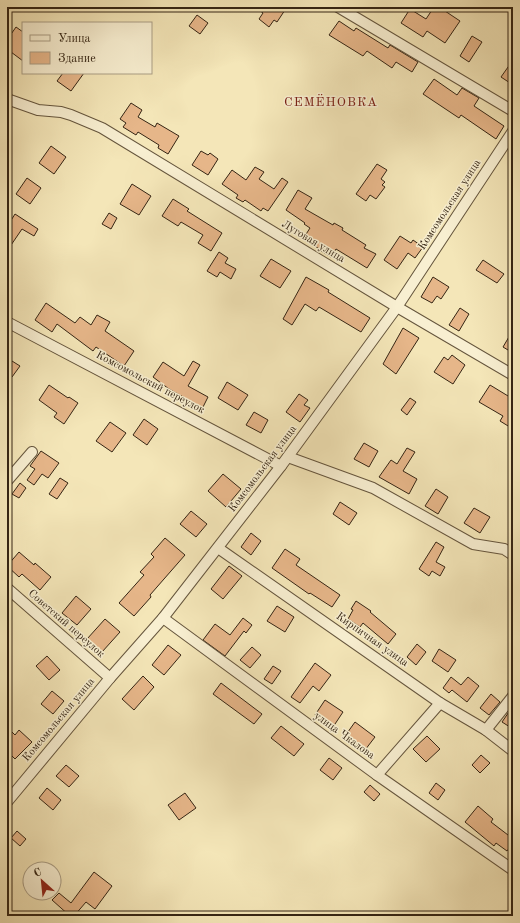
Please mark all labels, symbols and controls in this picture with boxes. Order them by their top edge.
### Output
legend [22,22,152,74]
text: Улица [58,33,91,45]
text: Здание [58,53,96,65]
district label: СЕМЁНОВКА [284,93,378,109]
street label: Комсомольская улица [417,157,484,252]
street label: Луговая улица [279,219,347,265]
street label: Комсомольский переулок [94,350,207,417]
street label: Комсомольская улица [227,423,299,514]
street label: Советский переулок [26,588,107,660]
street label: Кирпичная улица [334,611,411,669]
street label: Комсомольская улица [21,676,97,764]
street label: улица Чкалова [312,710,377,762]
north arrow [22,861,62,901]
text: С [32,867,44,880]

